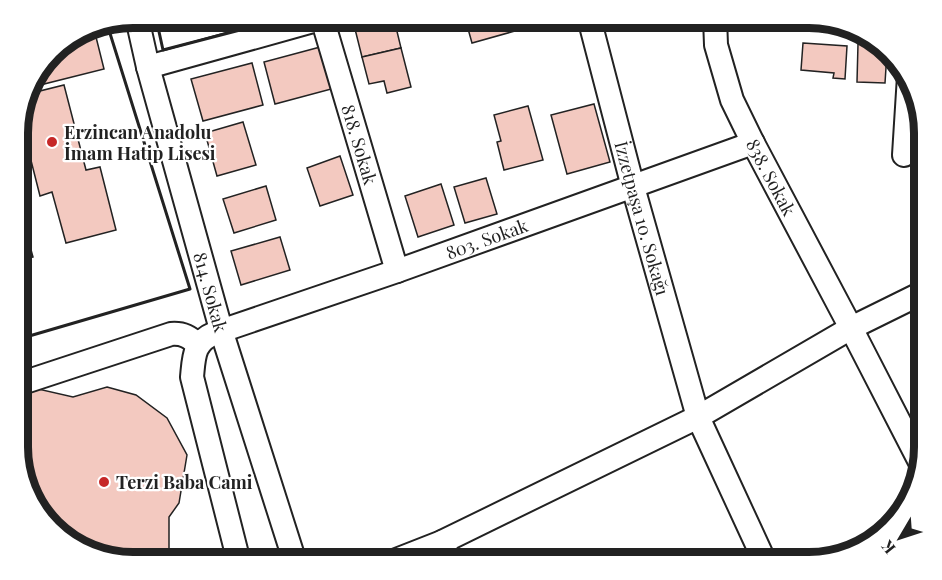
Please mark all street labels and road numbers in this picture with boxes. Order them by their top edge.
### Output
street label: 818. Sokak [336,102,383,188]
street label: 838. Sokak [741,135,801,220]
street label: İzzetpaşa 10. Sokağı [610,138,675,298]
street label: 803. Sokak [443,213,531,264]
street label: 814. Sokak [188,250,233,335]

